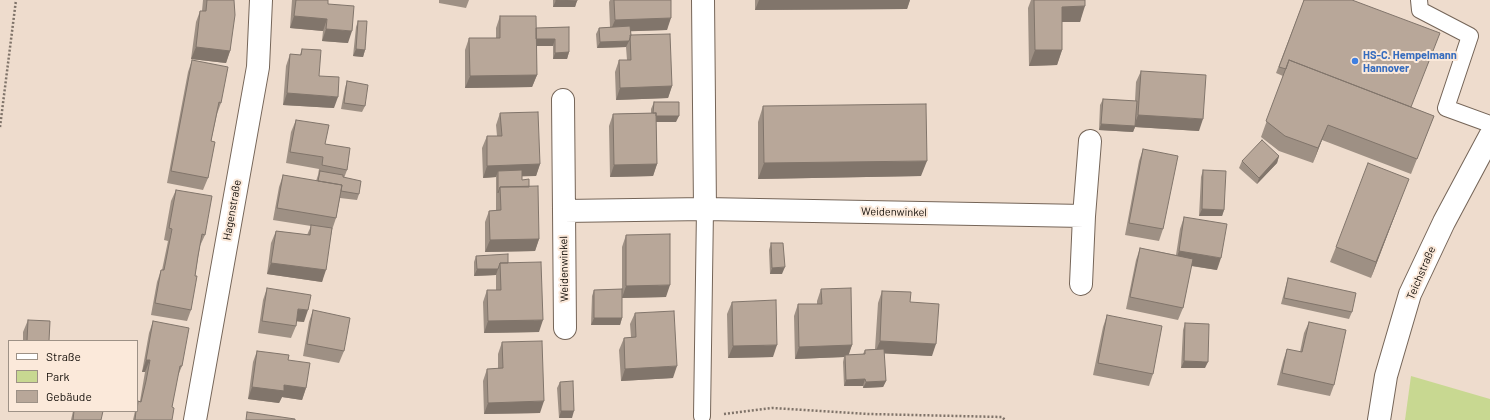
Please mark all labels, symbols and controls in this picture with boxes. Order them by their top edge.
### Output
place label: HS-C. Hempelmann Hannover [1363,48,1457,74]
marker: HS-C. Hempelmann Hannover [1350,56,1360,66]
street label: Hagenstraße [220,179,244,241]
street label: Weidenwinkel [861,205,927,219]
street label: Weidenwinkel [557,236,571,302]
street label: Teichstraße [1404,244,1438,302]
legend [8,340,138,412]
text: Straße [46,349,81,363]
text: Park [46,369,70,383]
text: Gebäude [46,389,92,403]

